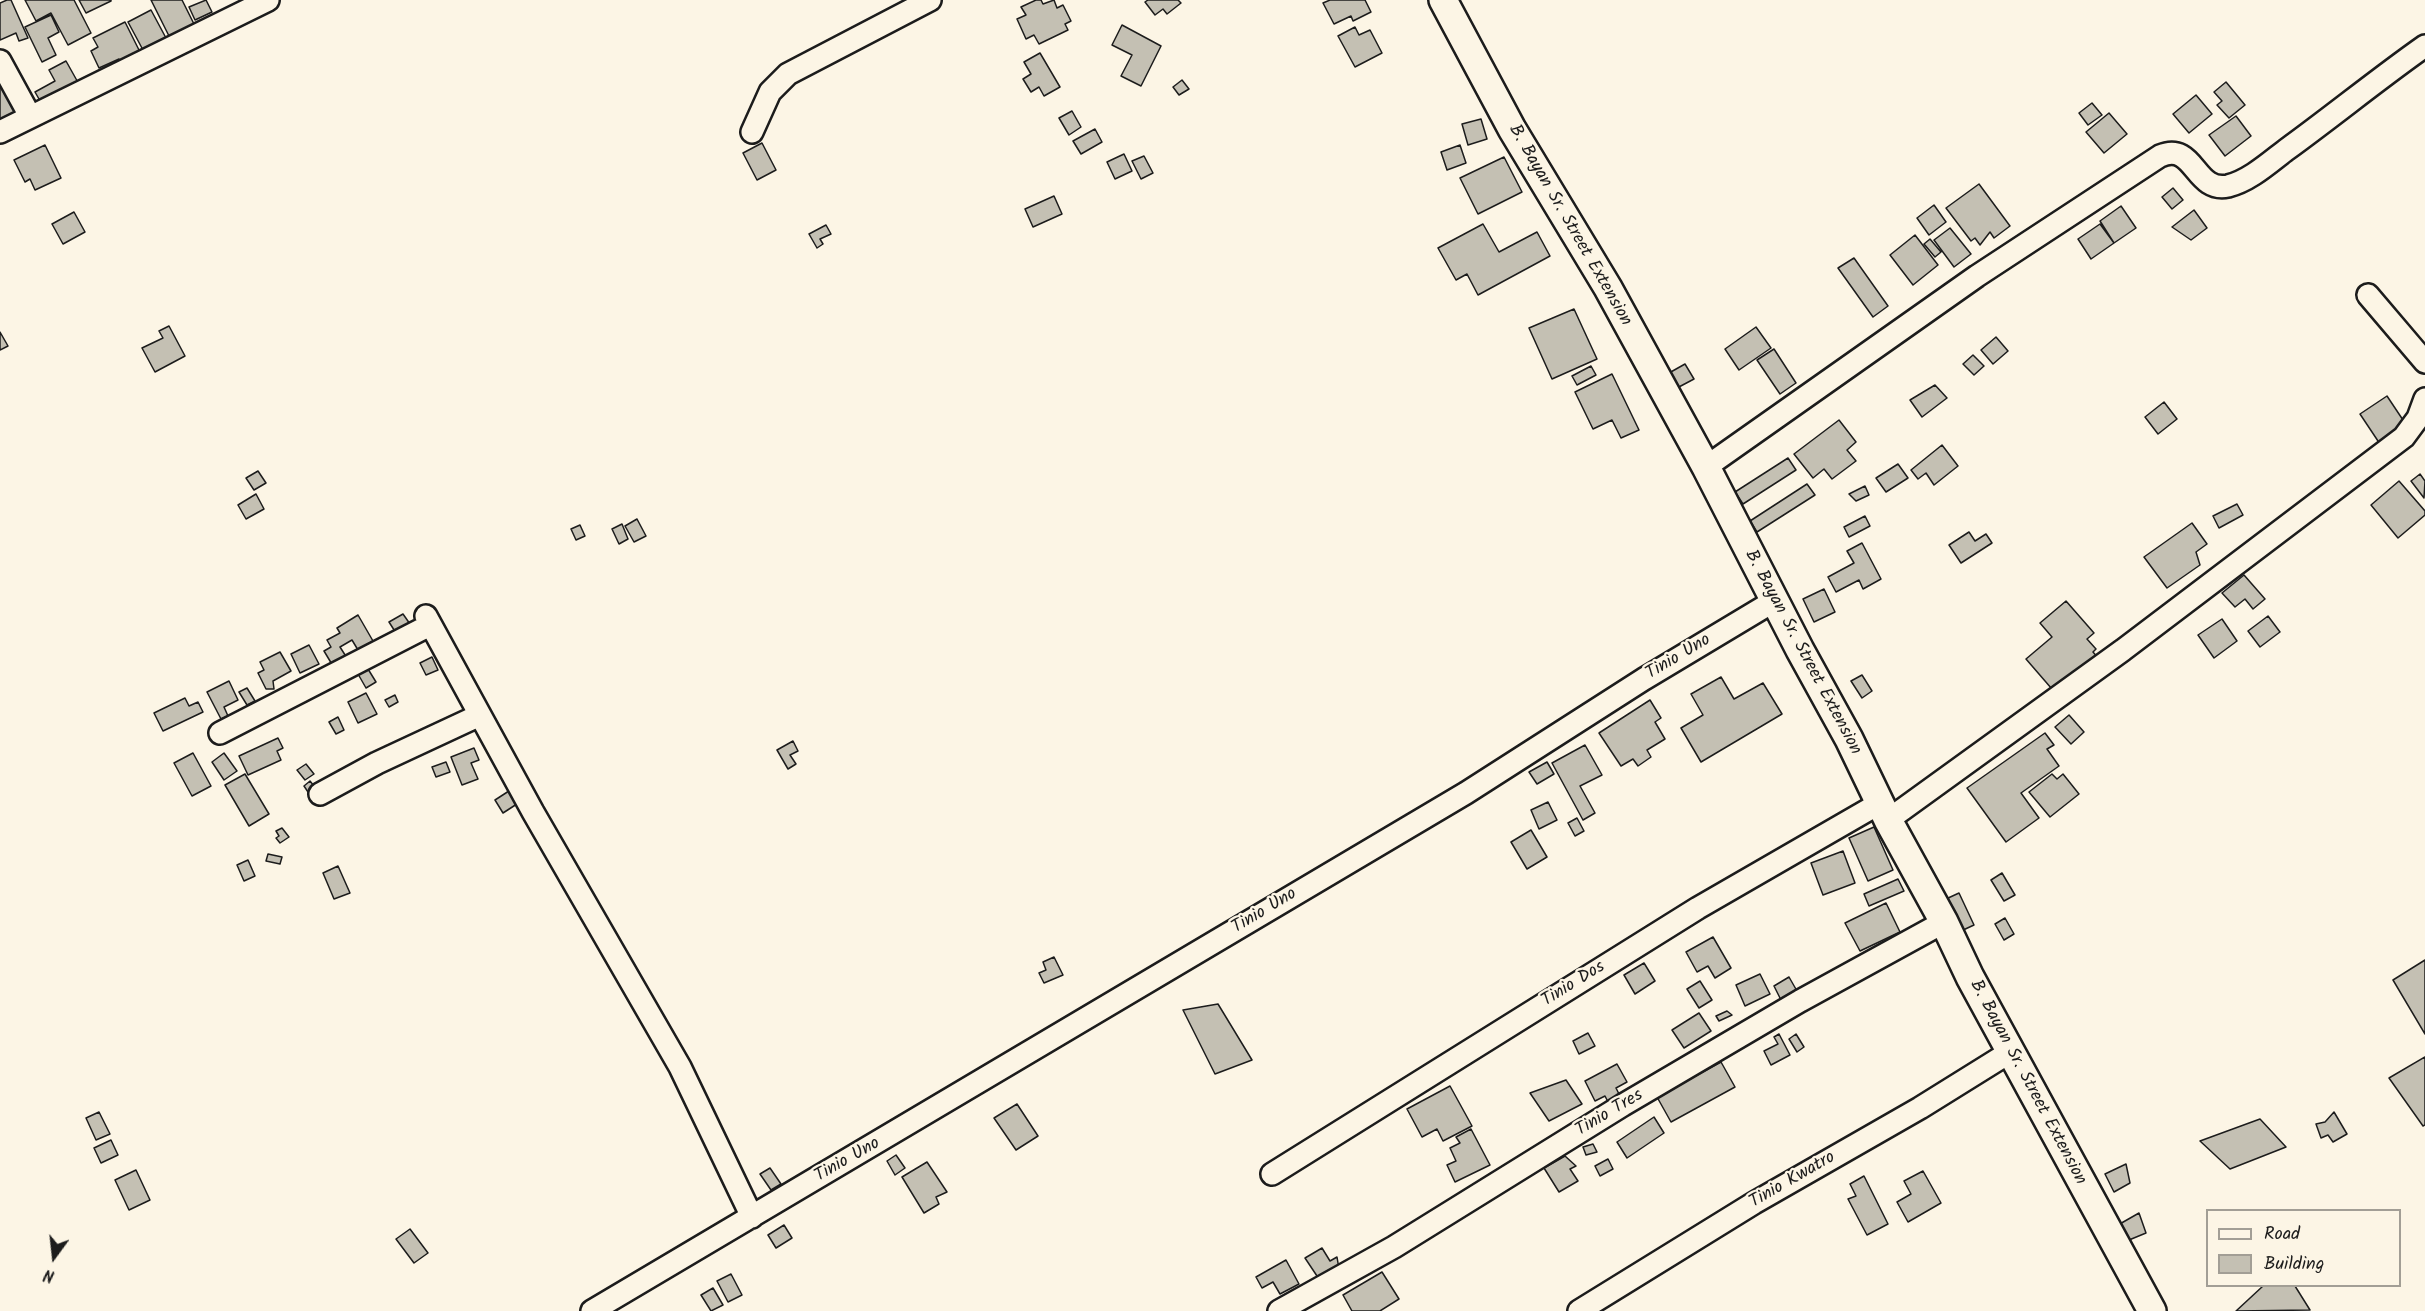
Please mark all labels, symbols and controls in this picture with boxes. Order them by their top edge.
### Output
street label: B. Bayan Sr. Street Extension [1502,121,1636,331]
street label: B. Bayan Sr. Street Extension [1739,547,1865,759]
street label: Tinio Uno [1643,630,1715,686]
street label: Tinio Uno [1229,884,1301,940]
street label: Tinio Dos [1538,957,1610,1013]
street label: B. Bayan Sr. Street Extension [1964,977,2090,1189]
street label: Tinio Tres [1572,1086,1648,1142]
street label: Tinio Uno [812,1134,884,1188]
street label: Tinio Kwatro [1746,1148,1840,1214]
legend [2206,1209,2401,1287]
text: Road [2264,1220,2300,1249]
north arrow [24,1227,84,1287]
text: Building [2264,1250,2324,1279]
text: N [41,1261,57,1288]

